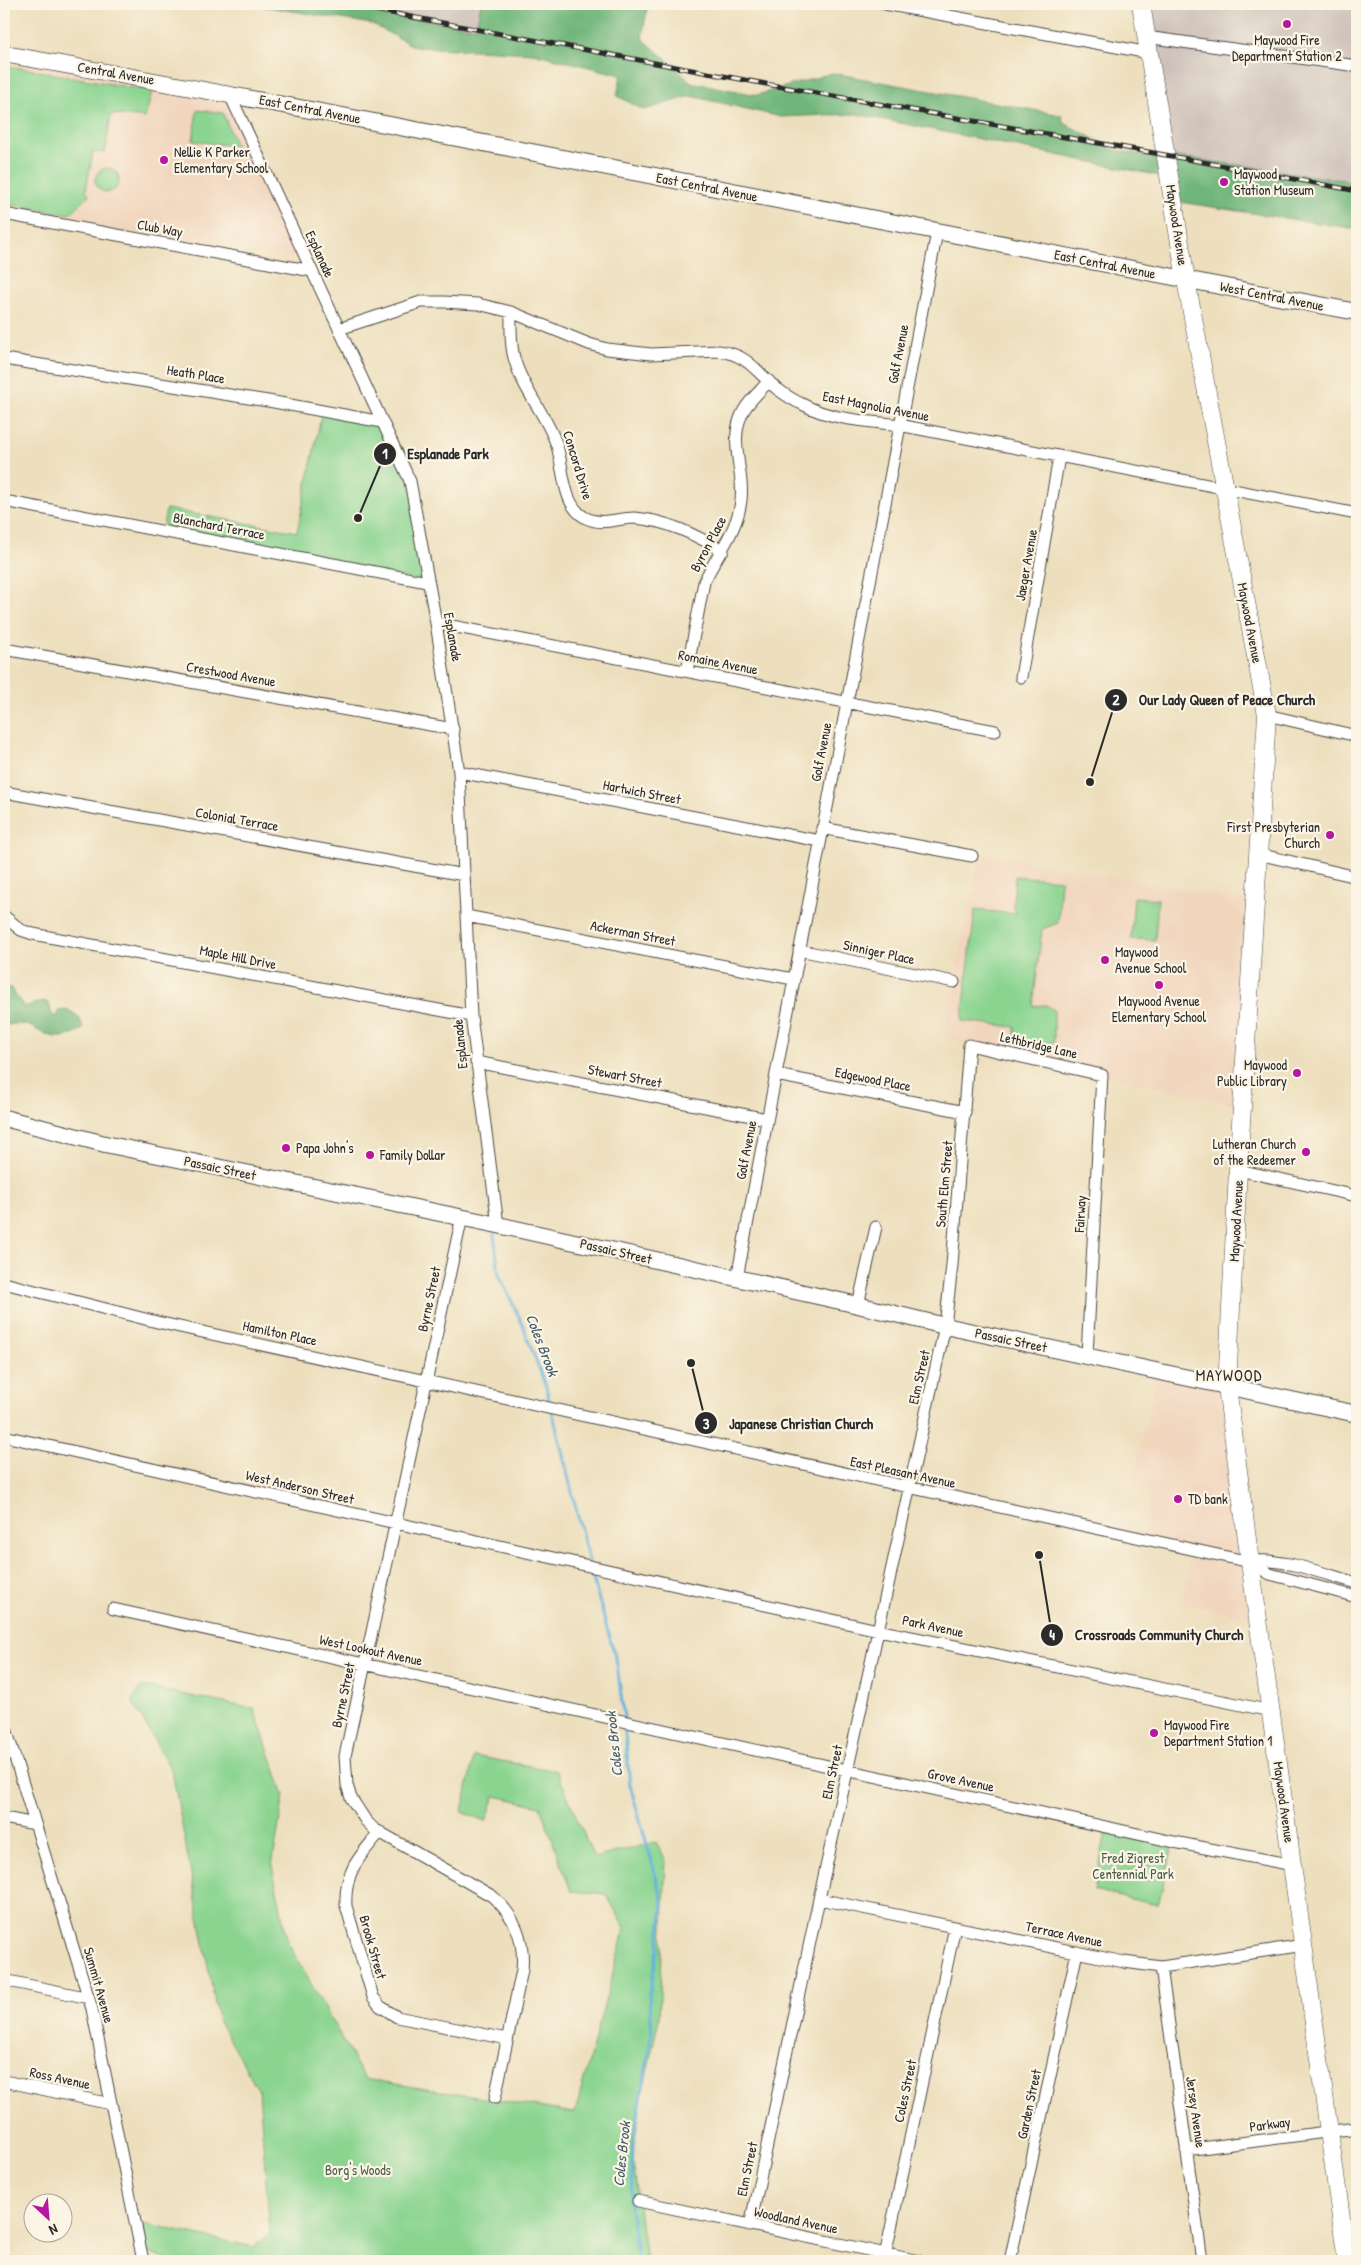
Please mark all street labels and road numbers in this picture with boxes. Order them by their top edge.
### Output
street label: Central Avenue [76,56,156,89]
street label: East Central Avenue [258,89,363,128]
street label: East Central Avenue [655,167,760,206]
street label: Maywood Avenue [1161,183,1193,267]
street label: Club Way [136,214,184,242]
street label: Esplanade [300,227,340,281]
street label: East Central Avenue [1053,244,1158,283]
street label: West Central Avenue [1219,276,1326,315]
street label: Golf Avenue [882,322,913,385]
street label: Heath Place [166,360,227,388]
street label: East Magnolia Avenue [821,386,931,426]
street label: Concord Drive [559,428,598,502]
street label: Blanchard Terrace [172,507,267,544]
street label: Byron Place [685,512,731,575]
street label: Jaeger Avenue [1010,527,1042,602]
street label: Maywood Avenue [1232,581,1268,665]
street label: Esplanade [439,611,467,664]
street label: Romaine Avenue [677,644,760,679]
street label: Crestwood Avenue [185,656,278,691]
street label: Golf Avenue [805,720,836,783]
street label: Hartwich Street [602,775,683,808]
street label: Colonial Terrace [194,802,280,835]
street label: Ackerman Street [589,915,677,950]
street label: Sinniger Place [841,935,917,969]
street label: Maple Hill Drive [198,940,278,974]
street label: Esplanade [447,1018,473,1070]
street label: Lethbridge Lane [998,1026,1080,1064]
street label: Stewart Street [587,1059,664,1092]
street label: Edgewood Place [833,1062,913,1096]
street label: Golf Avenue [730,1118,761,1181]
street label: South Elm Street [930,1140,957,1228]
street label: Passaic Street [182,1151,258,1184]
street label: Maywood Avenue [1224,1179,1248,1262]
street label: Fairway [1069,1195,1091,1234]
street label: Passaic Street [578,1233,654,1268]
street label: Byrne Street [412,1264,446,1333]
street label: Hamilton Place [241,1315,319,1350]
street label: Passaic Street [973,1323,1049,1356]
street label: Elm Street [903,1348,934,1406]
street label: East Pleasant Avenue [849,1451,958,1492]
street label: West Anderson Street [244,1465,356,1508]
street label: Park Avenue [901,1610,966,1641]
street label: West Lookout Avenue [318,1629,425,1670]
street label: Byrne Street [326,1660,360,1729]
street label: Elm Street [816,1743,847,1801]
street label: Maywood Avenue [1268,1760,1300,1844]
street label: Grove Avenue [926,1763,997,1796]
street label: Brook Street [355,1913,392,1981]
street label: Terrace Avenue [1024,1916,1105,1951]
street label: Summit Avenue [80,1945,119,2025]
street label: Coles Street [889,2058,920,2124]
street label: Ross Avenue [28,2062,93,2093]
street label: Garden Street [1012,2067,1045,2140]
street label: Jersey Avenue [1181,2075,1211,2149]
street label: Parkway [1248,2111,1292,2137]
street label: Elm Street [731,2140,762,2198]
street label: Woodland Avenue [753,2201,840,2238]

